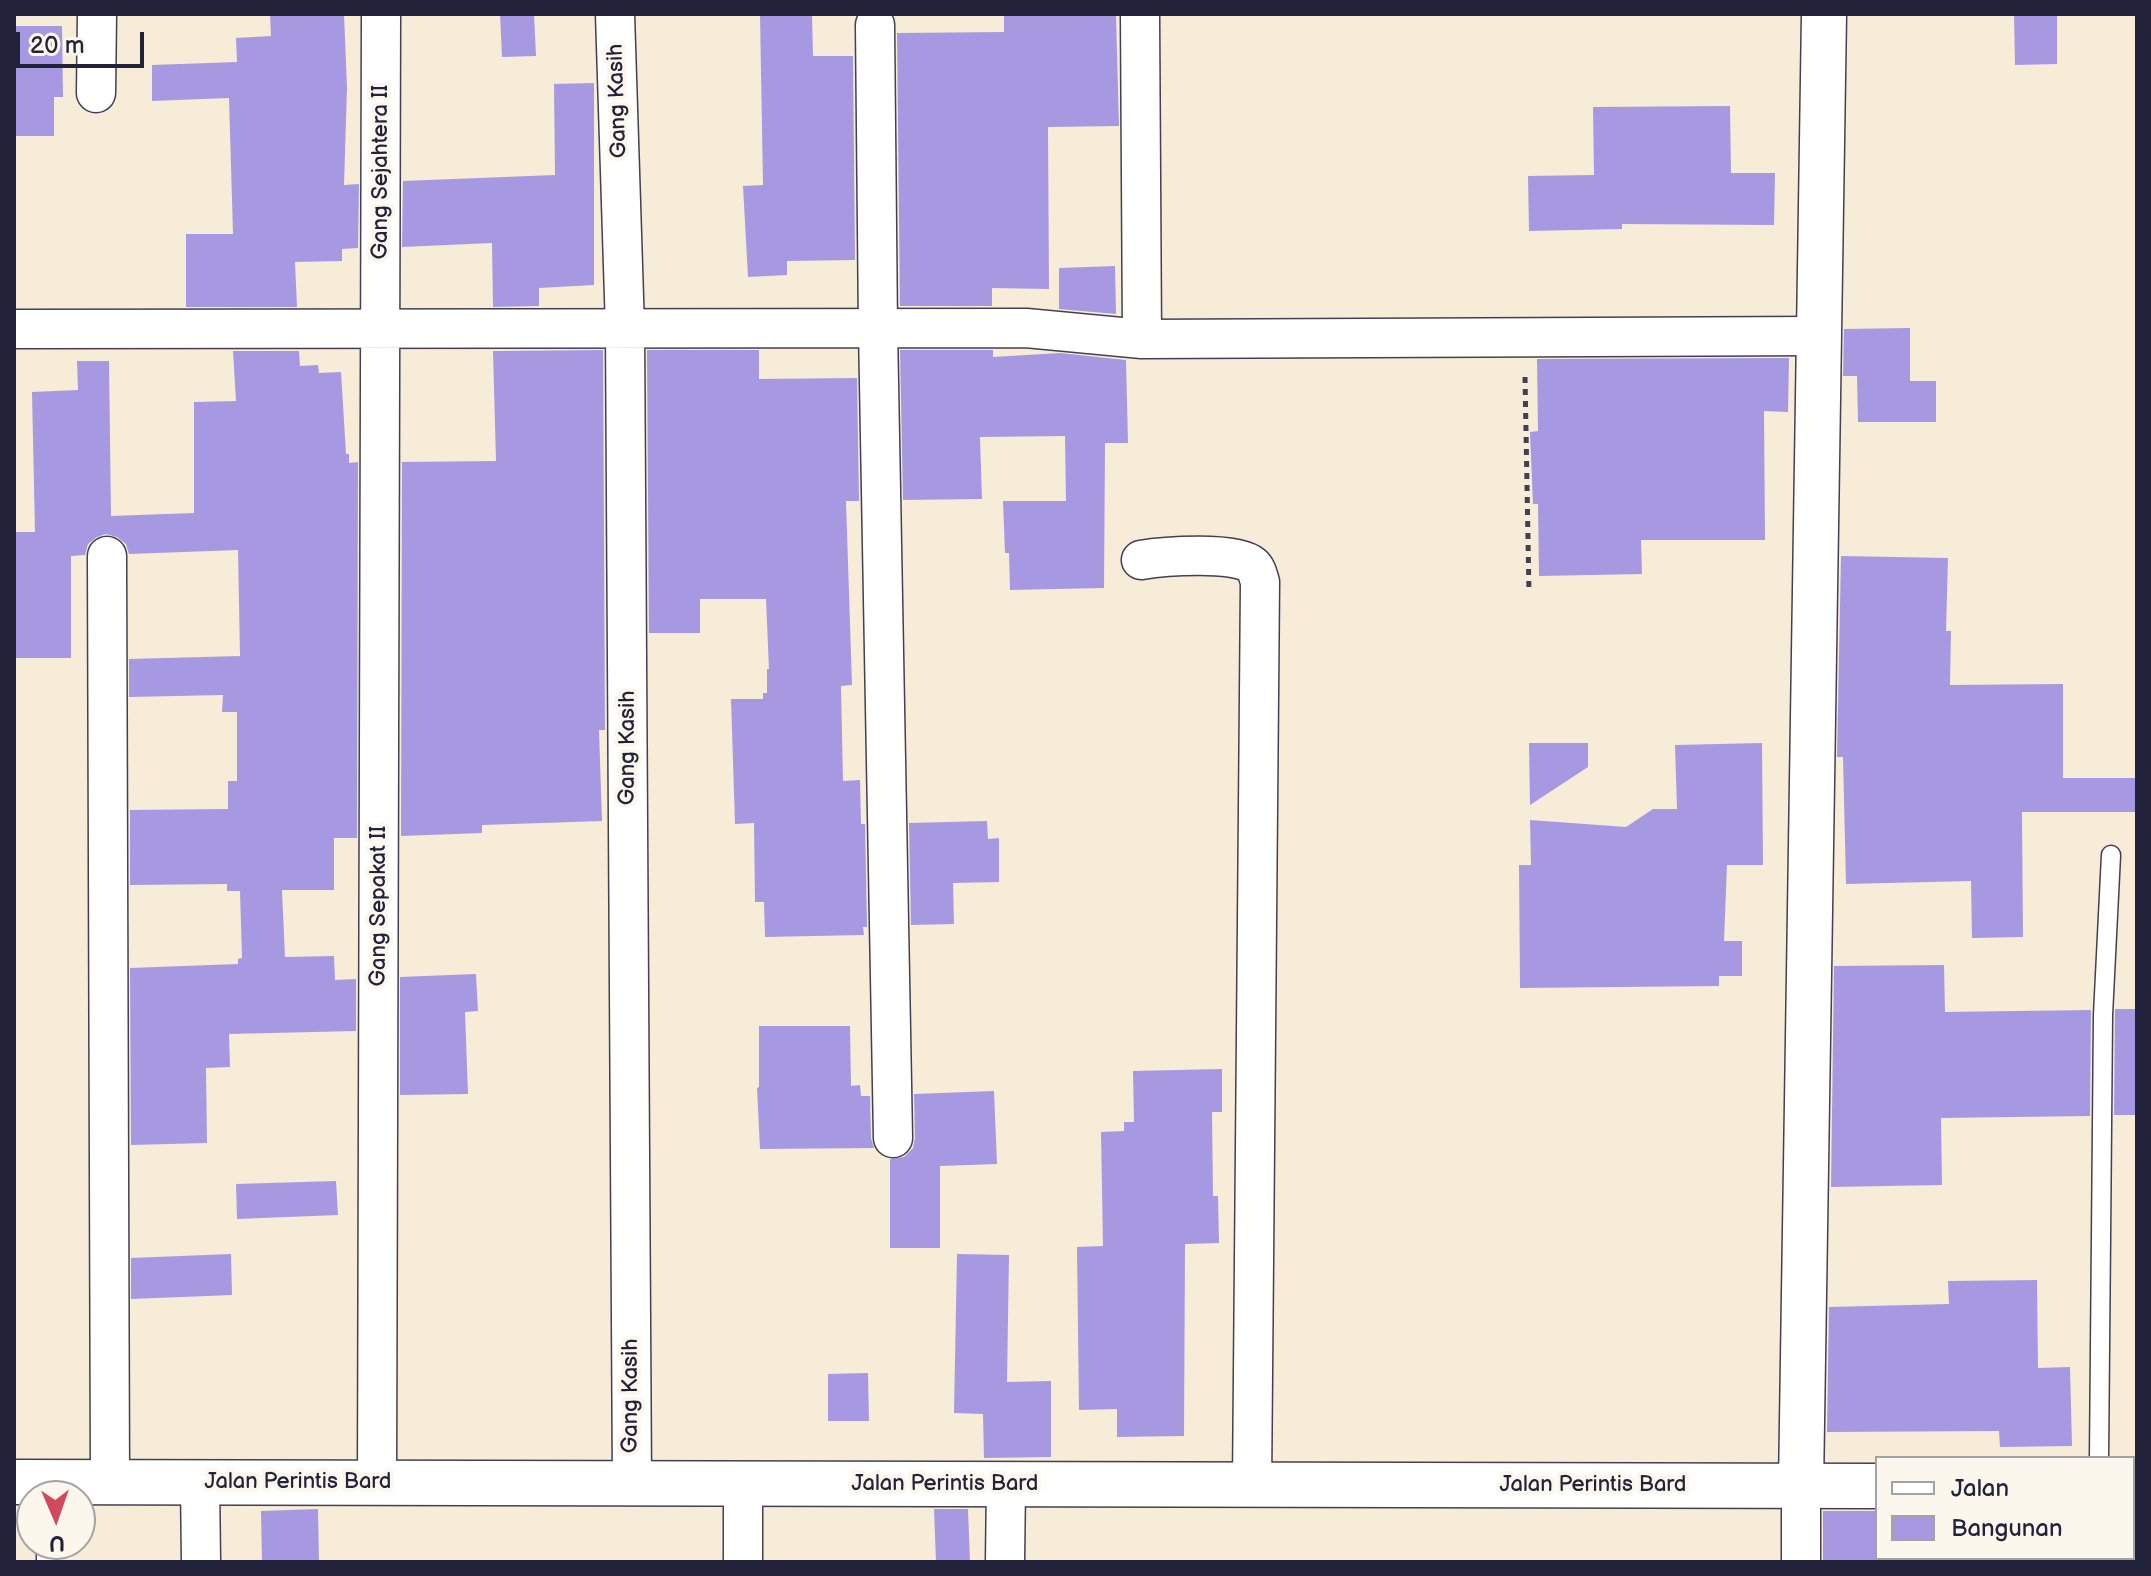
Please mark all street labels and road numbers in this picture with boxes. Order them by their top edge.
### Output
street label: Gang Kasih [603,43,633,159]
street label: Gang Sejahtera II [368,85,394,259]
street label: Gang Kasih [615,691,641,805]
street label: Gang Sepakat II [366,826,392,986]
street label: Gang Kasih [618,1339,644,1453]
street label: Jalan Perintis Bard [205,1469,391,1495]
street label: Jalan Perintis Bard [852,1471,1038,1497]
street label: Jalan Perintis Bard [1500,1472,1686,1498]

